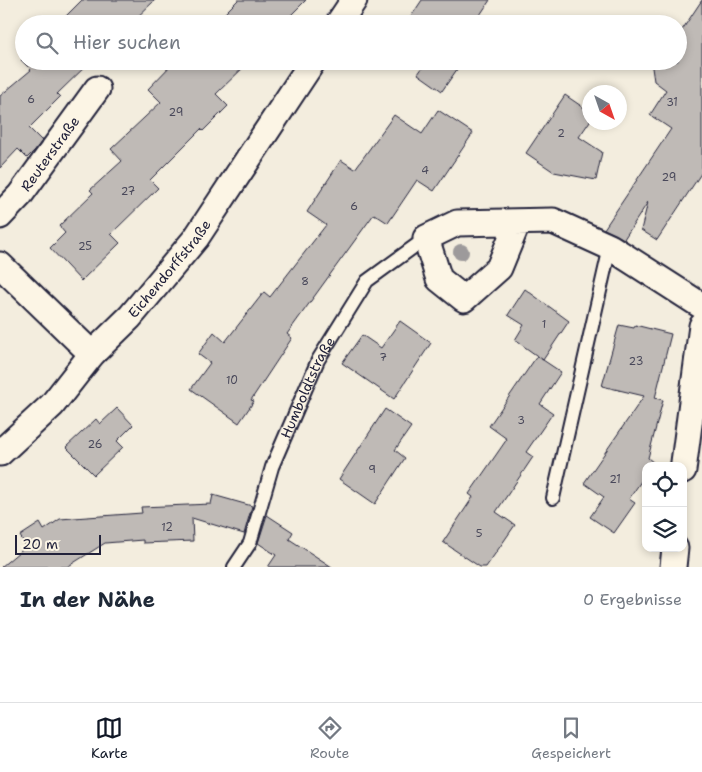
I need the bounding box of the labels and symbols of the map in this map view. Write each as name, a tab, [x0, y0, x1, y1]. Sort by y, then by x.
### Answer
north arrow	[582, 85, 627, 130]
house number: 6	[27, 92, 35, 107]
house number: 31	[666, 95, 678, 110]
house number: 29	[169, 105, 183, 120]
street label: Reuterstraße	[17, 113, 83, 195]
house number: 2	[557, 126, 565, 141]
house number: 4	[421, 163, 429, 178]
house number: 29	[662, 170, 676, 185]
house number: 27	[121, 184, 136, 199]
house number: 6	[350, 199, 358, 214]
street label: Eichendorffstraße	[124, 216, 215, 322]
house number: 25	[78, 239, 92, 254]
house number: 8	[301, 274, 309, 289]
house number: 1	[542, 317, 546, 332]
street label: Humboldtstraße	[276, 333, 339, 441]
house number: 7	[379, 350, 387, 365]
house number: 23	[629, 354, 643, 369]
house number: 10	[226, 373, 238, 388]
house number: 3	[517, 413, 525, 428]
house number: 26	[88, 437, 102, 452]
house number: 9	[368, 462, 376, 477]
house number: 21	[609, 472, 621, 487]
house number: 12	[161, 520, 173, 535]
house number: 5	[476, 526, 483, 541]
scale bar	[15, 532, 101, 555]

